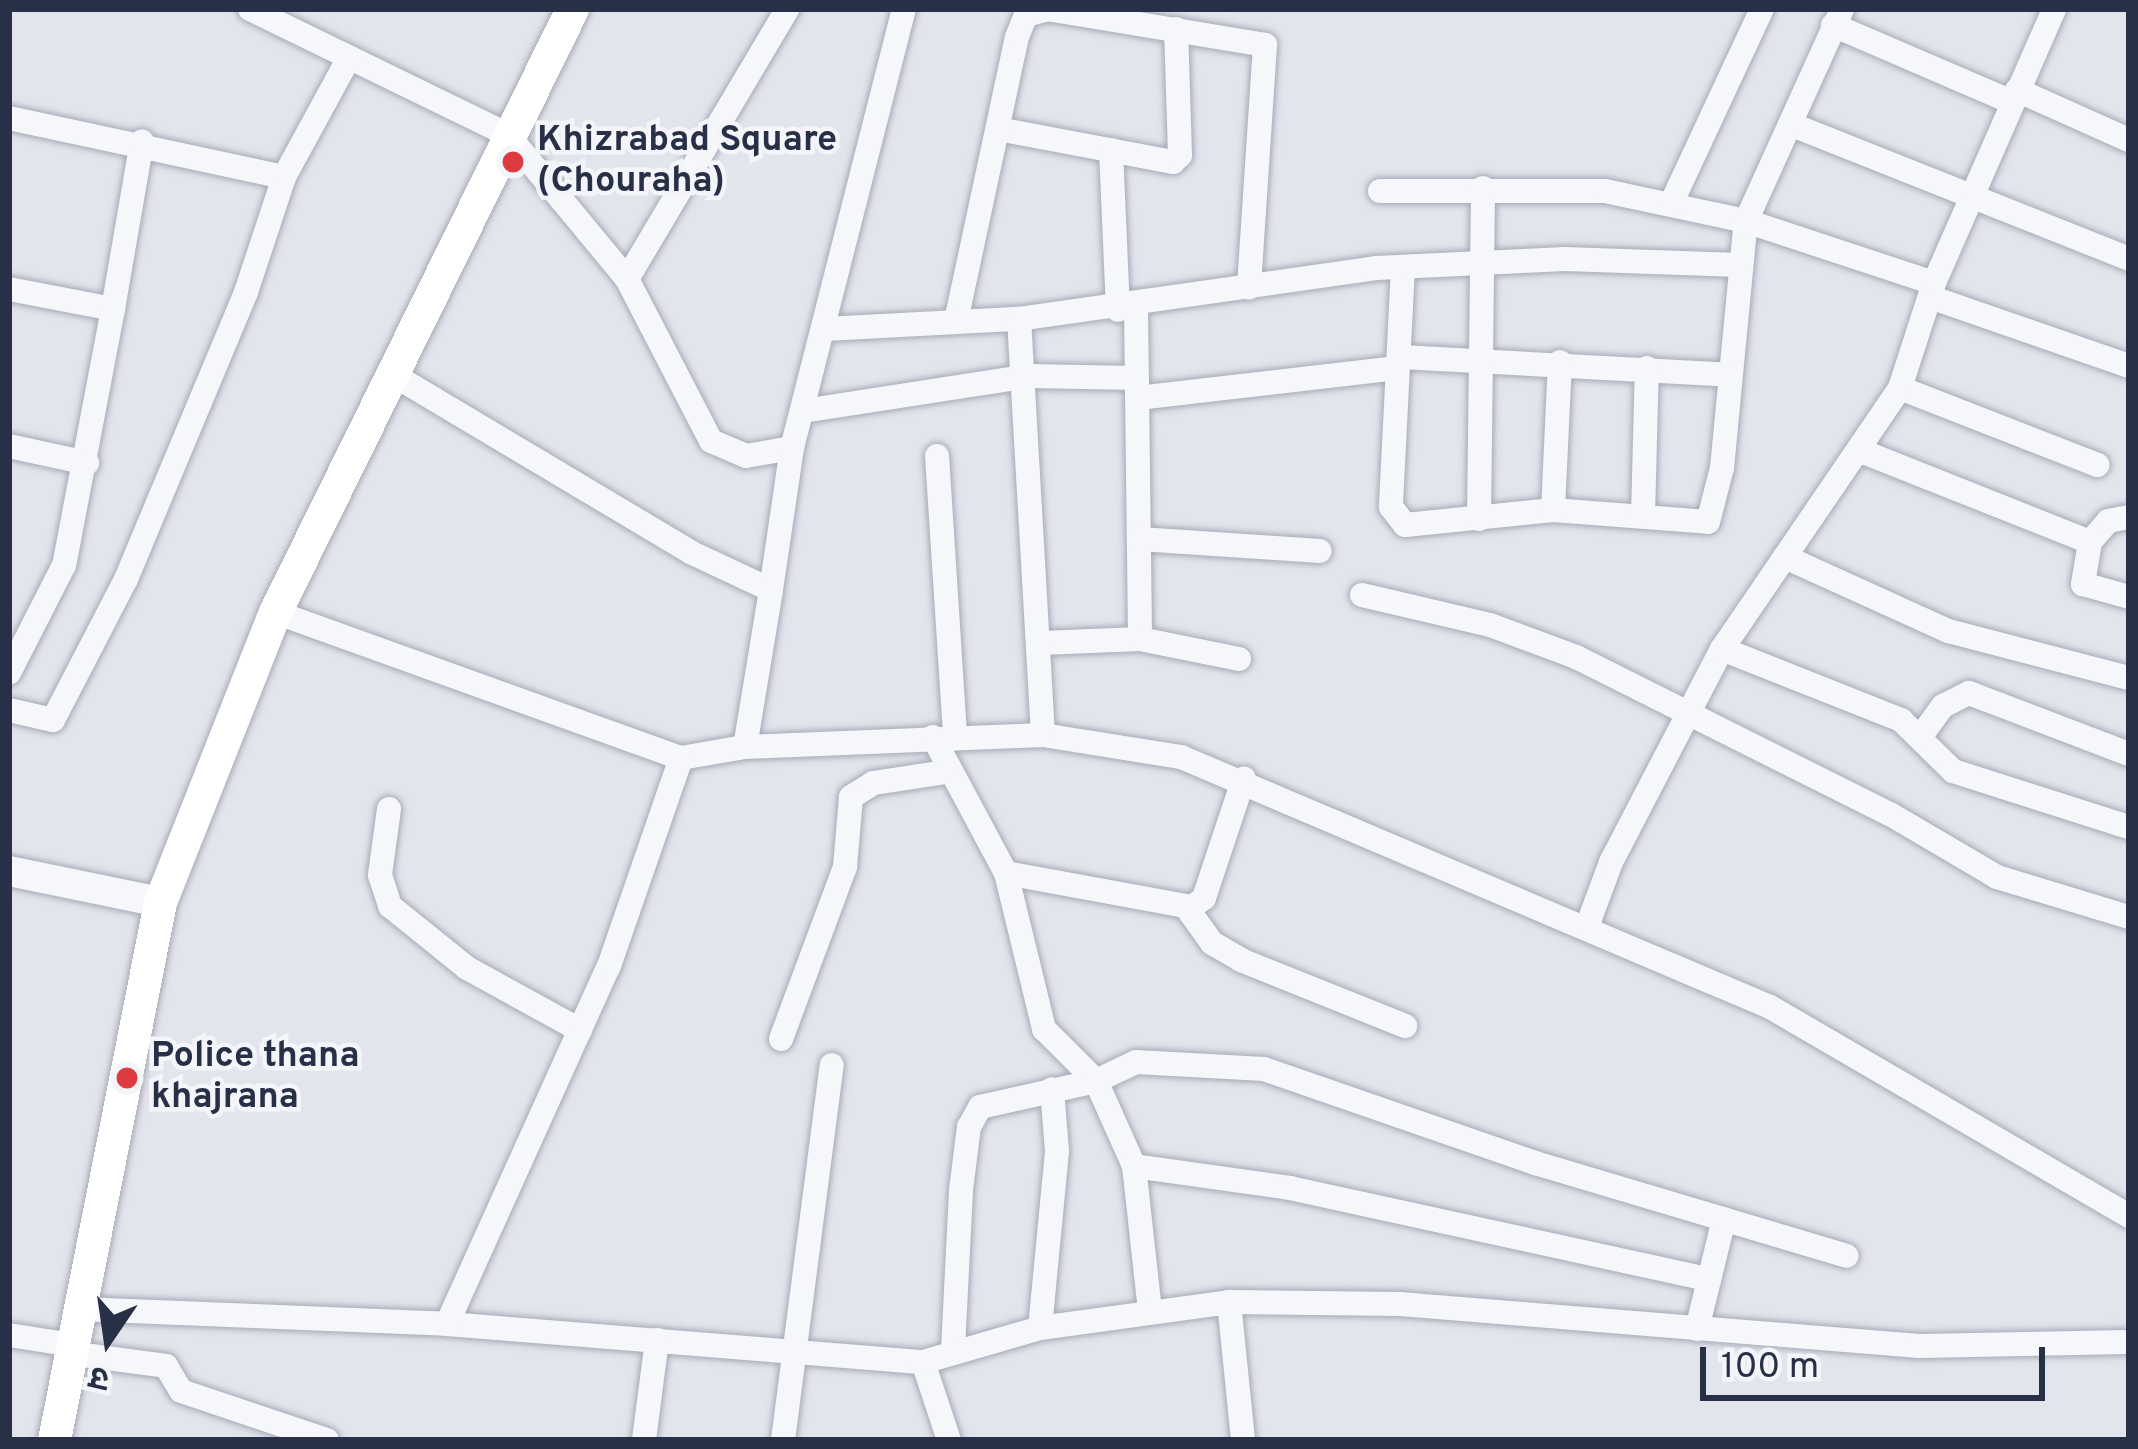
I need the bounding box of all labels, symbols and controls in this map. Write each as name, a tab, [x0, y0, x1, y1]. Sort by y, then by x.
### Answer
place label: Khizrabad Square (Chouraha)	[537, 119, 837, 204]
marker: Khizrabad Square (Chouraha)	[500, 149, 526, 175]
place label: Police thana khajrana	[151, 1035, 360, 1120]
marker: Police thana khajrana	[114, 1065, 140, 1091]
north arrow	[48, 1281, 168, 1401]
scale bar	[1706, 1323, 2051, 1397]
text: 100 m	[1721, 1345, 1819, 1391]
text: उ	[86, 1353, 114, 1399]

